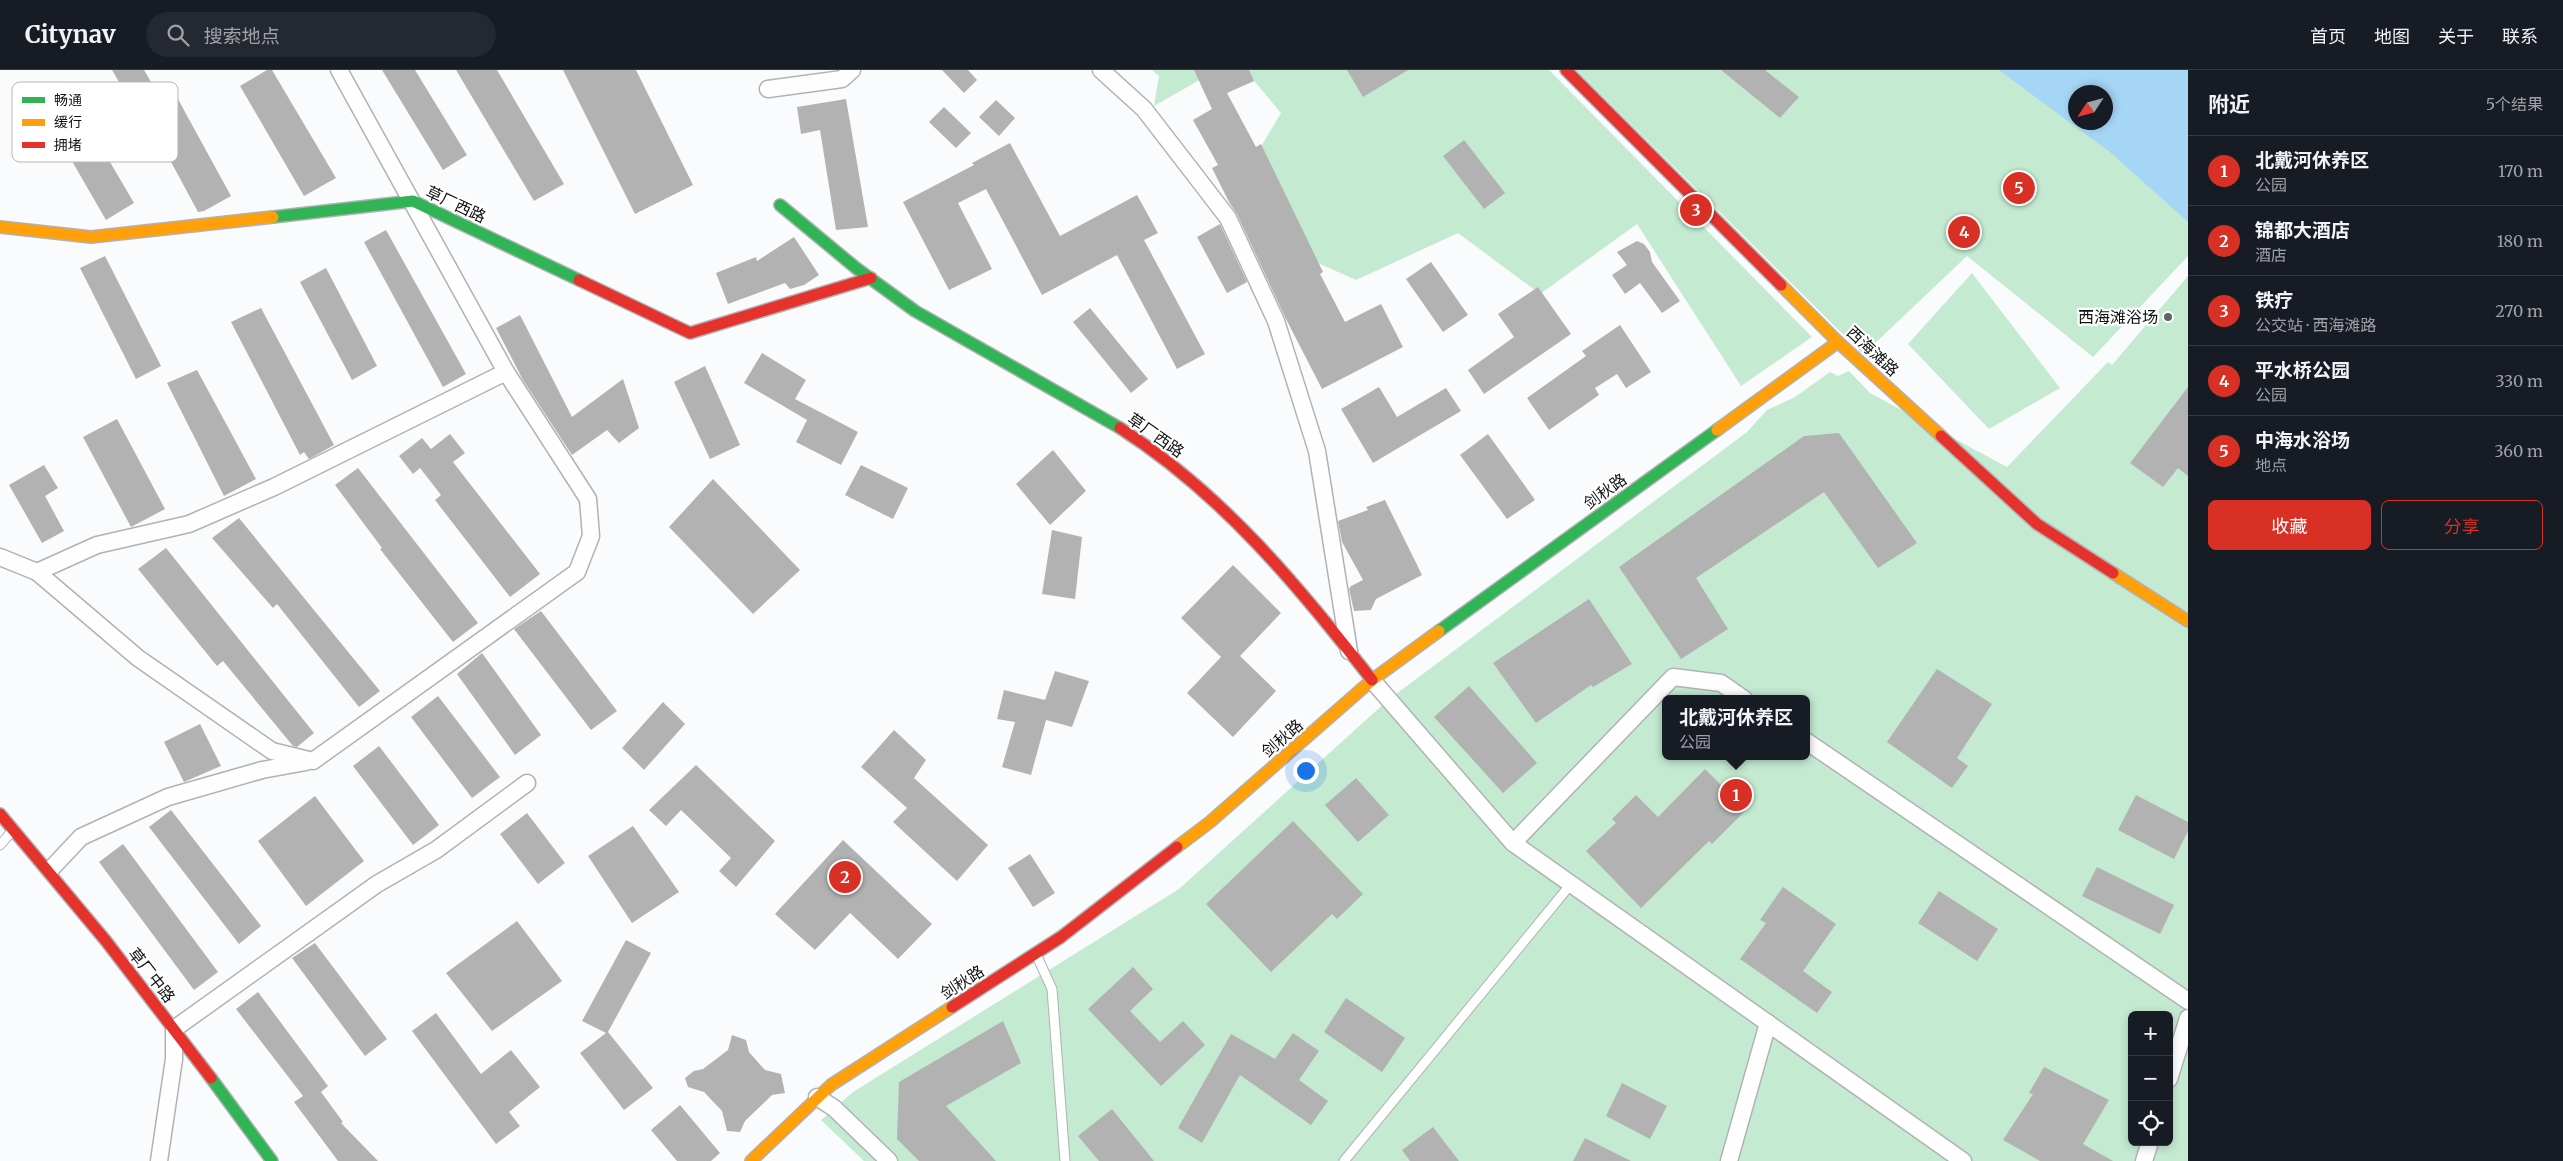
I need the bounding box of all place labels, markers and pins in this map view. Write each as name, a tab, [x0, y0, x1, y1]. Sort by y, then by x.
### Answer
pin: 5	[2003, 169, 2035, 207]
pin: 3	[1680, 191, 1712, 229]
pin: 4	[1948, 213, 1980, 251]
place label: 西海滩浴场	[2078, 307, 2158, 327]
marker: 西海滩浴场	[2162, 311, 2174, 323]
pin: 1	[1720, 776, 1752, 814]
pin: 2	[829, 858, 861, 896]

